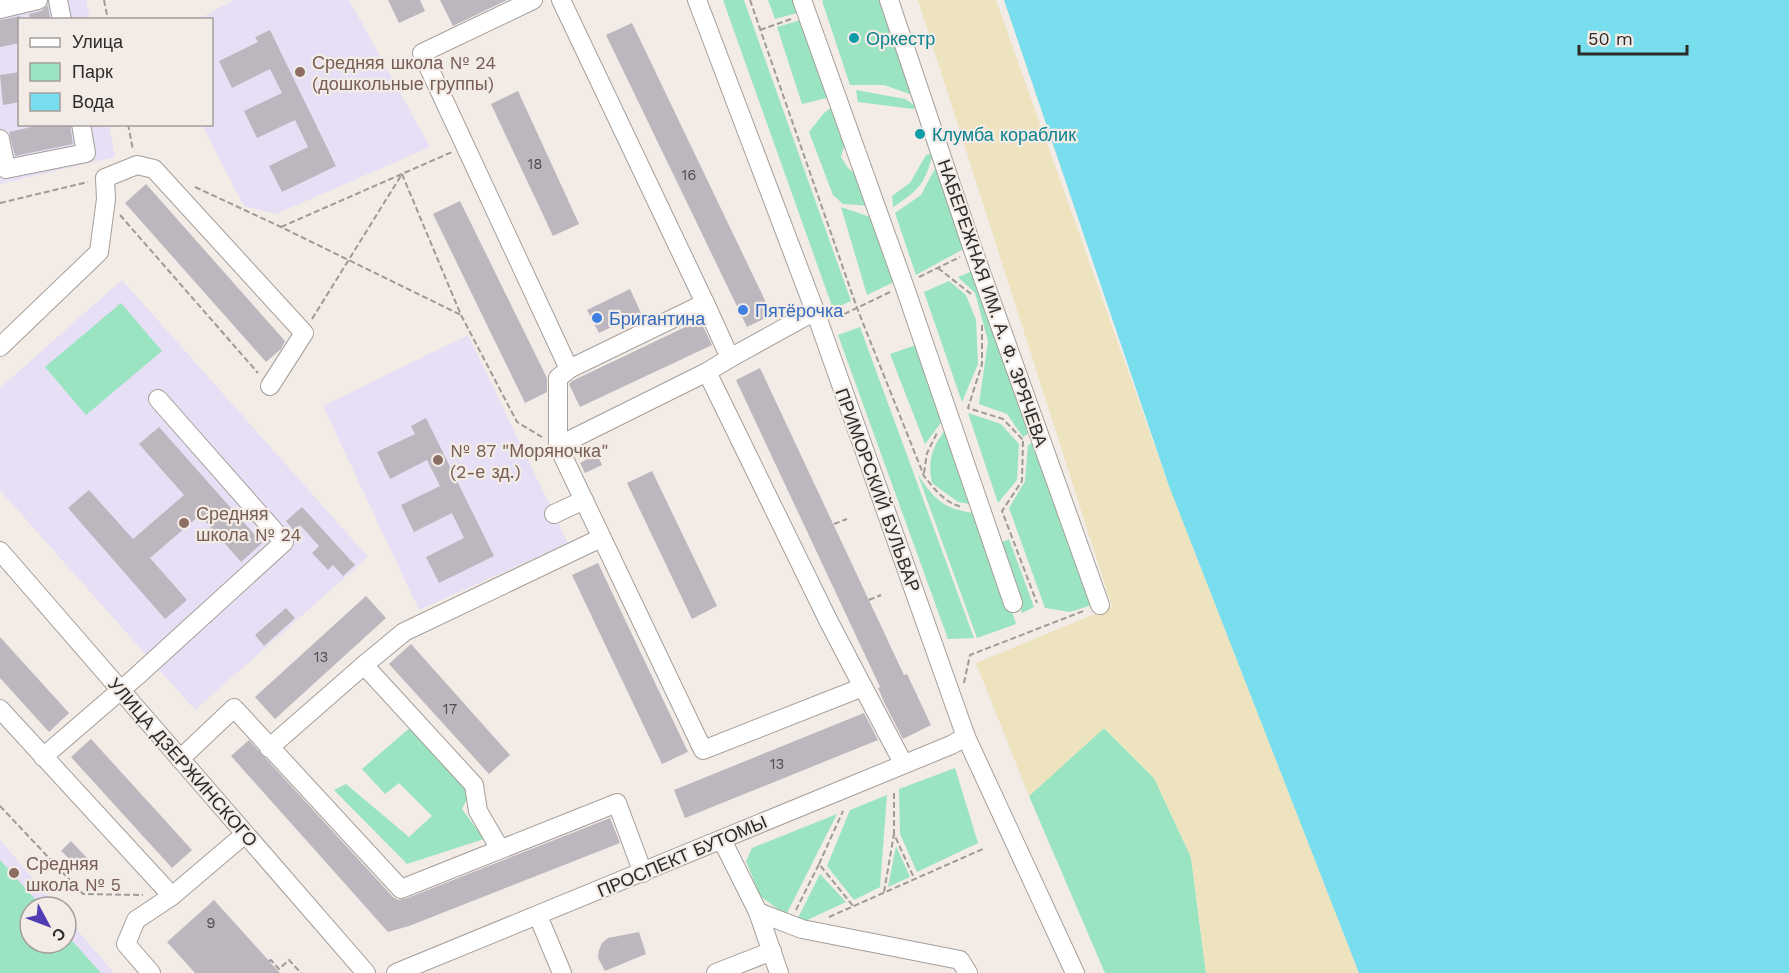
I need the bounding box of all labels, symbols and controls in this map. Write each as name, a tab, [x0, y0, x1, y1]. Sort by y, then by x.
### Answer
legend	[18, 18, 213, 126]
scale bar	[1579, 18, 1687, 56]
place label: Оркестр	[866, 28, 935, 49]
text: 50 m	[1588, 28, 1633, 49]
text: Улица	[72, 31, 124, 52]
marker: Оркестр	[847, 31, 861, 45]
place label: Средняя школа № 24 (дошкольные группы)	[312, 52, 496, 94]
text: Парк	[72, 61, 113, 82]
marker: Средняя школа № 24 (дошкольные группы)	[293, 65, 307, 79]
text: Вода	[72, 91, 115, 112]
place label: Клумба кораблик	[932, 124, 1076, 145]
marker: Клумба кораблик	[913, 127, 927, 141]
house number: 18	[527, 155, 543, 173]
street label: НАБЕРЕЖНАЯ ИМ. А. Ф. ЗРЯЧЕВА	[934, 156, 1052, 450]
house number: 16	[682, 166, 696, 184]
place label: Пятёрочка	[755, 300, 844, 321]
marker: Пятёрочка	[736, 303, 750, 317]
place label: Бригантина	[609, 308, 706, 329]
marker: Бригантина	[590, 311, 604, 325]
street label: ПРИМОРСКИЙ БУЛЬВАР	[831, 385, 925, 595]
place label: № 87 "Моряночка" (2-е зд.)	[450, 440, 608, 482]
marker: № 87 "Моряночка" (2-е зд.)	[431, 453, 445, 467]
place label: Средняя школа № 24	[196, 503, 302, 545]
marker: Средняя школа № 24	[177, 516, 191, 530]
house number: 13	[314, 648, 328, 666]
street label: УЛИЦА ДЗЕРЖИНСКОГО	[104, 673, 262, 851]
house number: 17	[443, 700, 457, 718]
house number: 13	[770, 755, 784, 773]
street label: ПРОСПЕКТ БУТОМЫ	[594, 811, 770, 901]
place label: Средняя школа № 5	[26, 853, 121, 895]
marker: Средняя школа № 5	[7, 866, 21, 880]
north arrow	[18, 895, 78, 955]
house number: 9	[206, 914, 216, 932]
text: С	[48, 924, 70, 945]

